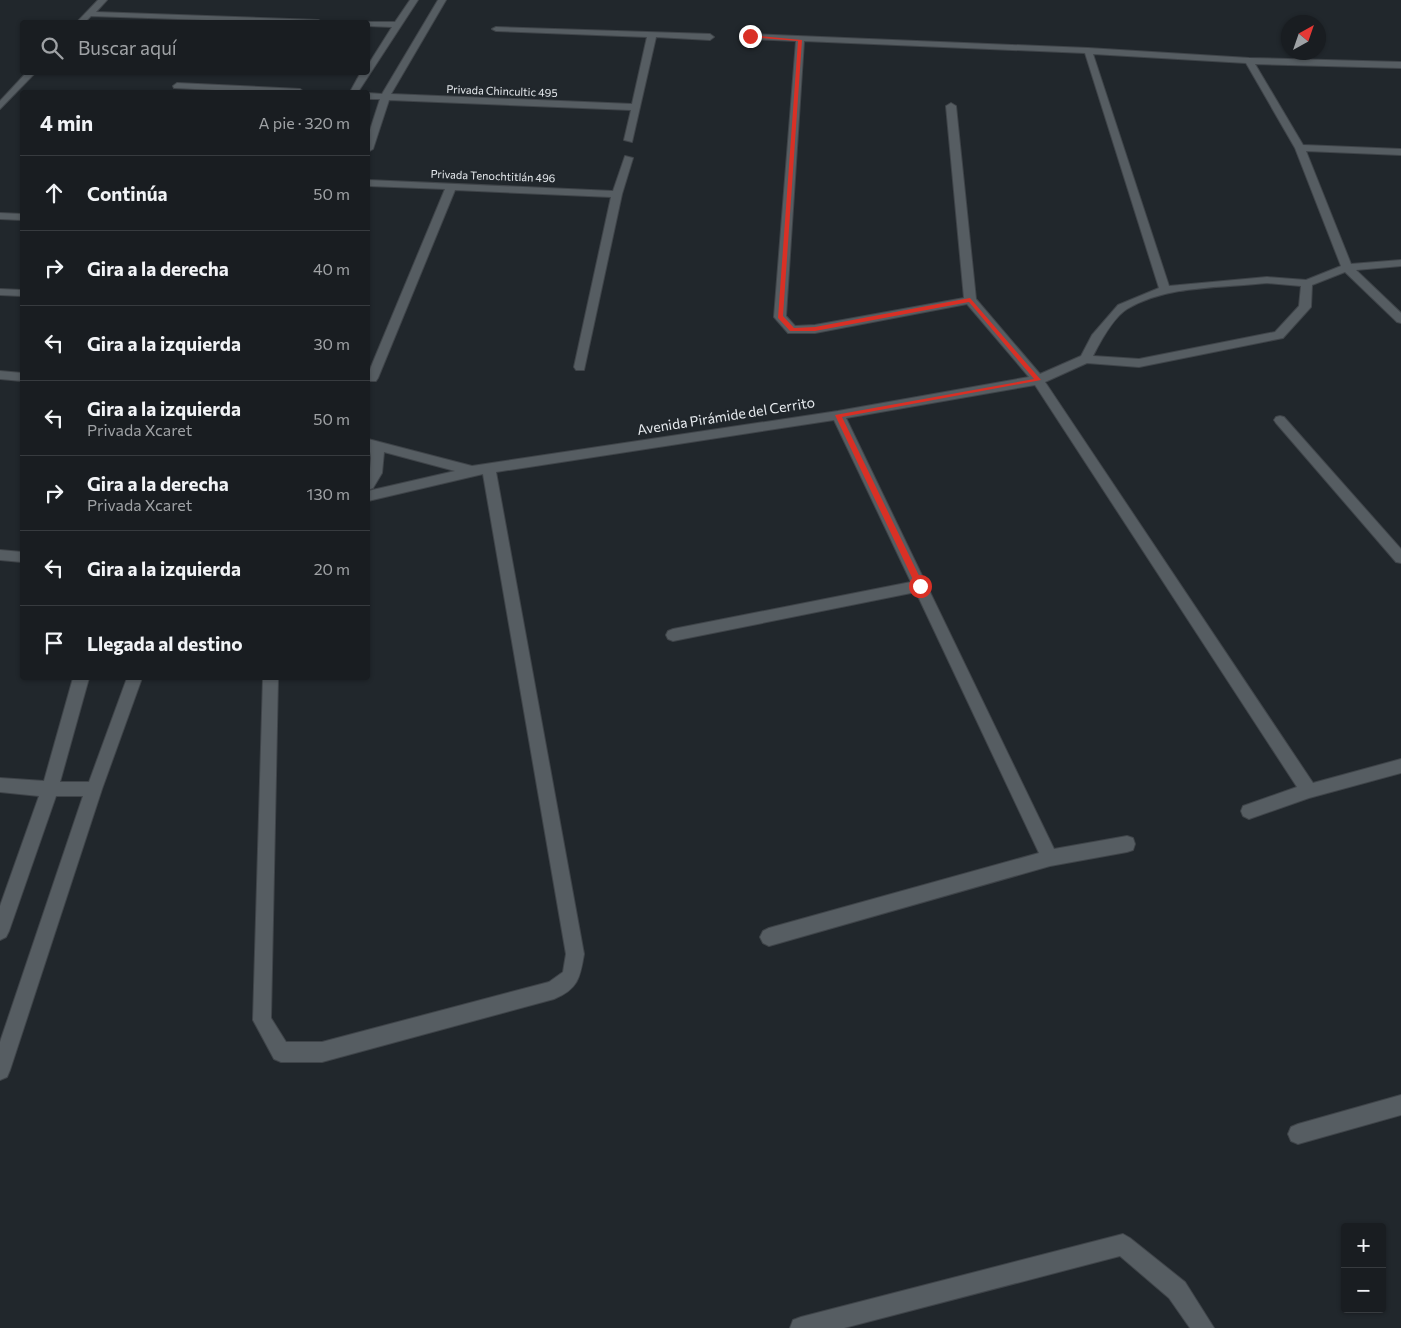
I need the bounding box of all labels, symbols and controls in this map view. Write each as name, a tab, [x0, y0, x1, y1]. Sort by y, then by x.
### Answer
north arrow	[1281, 15, 1326, 60]
search box	[20, 20, 370, 75]
route end	[739, 25, 762, 48]
icon: search	[38, 34, 66, 62]
text: Buscar aquí	[78, 36, 177, 59]
street label: Privada Chincultic 495	[446, 82, 558, 99]
text: 4 min	[40, 110, 93, 135]
text: A pie · 320 m	[259, 113, 350, 132]
street label: Privada Tenochtitlán 496	[430, 167, 556, 184]
icon: ahead	[40, 179, 68, 207]
text: Continúa	[87, 182, 168, 205]
text: 50 m	[313, 184, 350, 203]
icon: right	[40, 254, 68, 282]
text: Gira a la derecha	[87, 257, 229, 280]
text: 40 m	[313, 259, 350, 278]
icon: left	[40, 329, 68, 357]
text: Gira a la izquierda	[87, 332, 241, 355]
text: 30 m	[313, 334, 350, 353]
street label: Avenida Pirámide del Cerrito	[636, 393, 816, 438]
text: Gira a la izquierda	[87, 397, 241, 420]
icon: left	[40, 404, 68, 432]
text: 50 m	[313, 409, 350, 428]
text: Privada Xcaret	[87, 420, 192, 439]
text: Gira a la derecha	[87, 472, 229, 495]
icon: right	[40, 479, 68, 507]
text: 130 m	[307, 484, 350, 503]
text: Privada Xcaret	[87, 495, 192, 514]
icon: left	[40, 554, 68, 582]
text: Gira a la izquierda	[87, 557, 241, 580]
text: 20 m	[314, 559, 350, 578]
route start	[909, 575, 932, 598]
icon: arrive	[40, 629, 68, 657]
text: Llegada al destino	[87, 632, 243, 655]
map controls	[1341, 1223, 1386, 1313]
button: +	[1341, 1223, 1386, 1268]
button: −	[1341, 1268, 1386, 1313]

